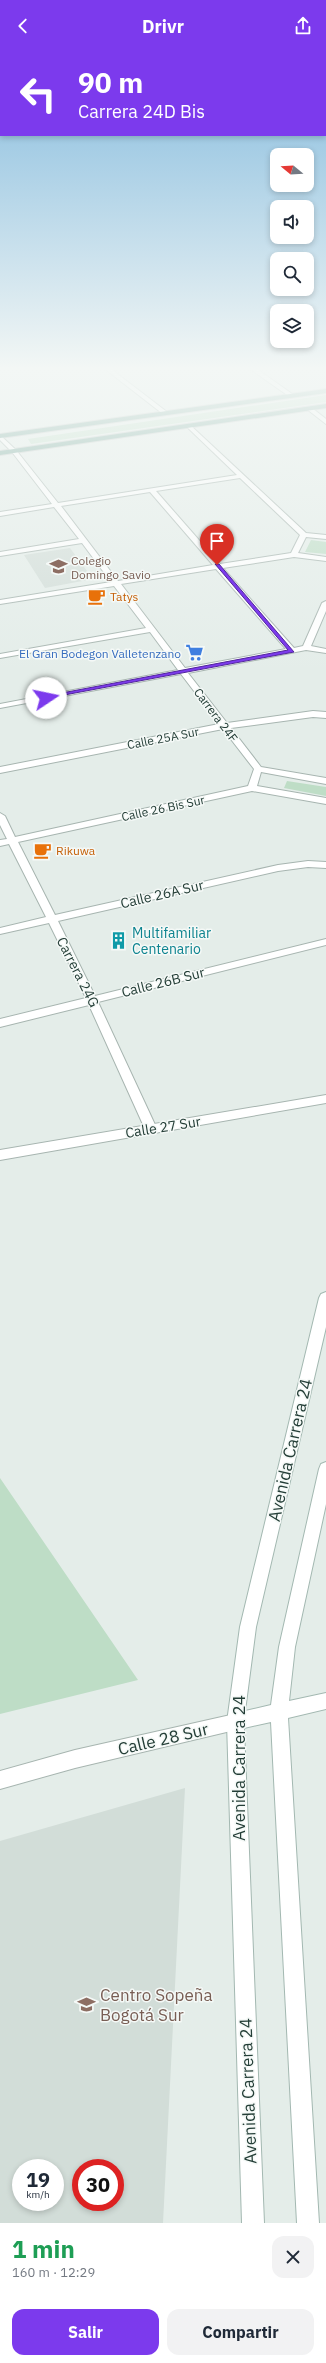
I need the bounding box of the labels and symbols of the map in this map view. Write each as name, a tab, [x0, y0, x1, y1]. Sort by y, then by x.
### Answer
north arrow	[270, 148, 314, 192]
pin	[200, 524, 234, 565]
place label: Colegio Domingo Savio	[71, 553, 151, 582]
school or university icon: Colegio Domingo Savio	[48, 557, 68, 577]
cafe icon: Tatys	[87, 586, 107, 606]
place label: Tatys	[110, 589, 139, 604]
supermarket icon: El Gran Bodegon Valletenzano	[184, 643, 204, 663]
place label: El Gran Bodegon Valletenzano	[19, 646, 181, 661]
position arrow	[25, 677, 67, 719]
street label: Carrera 24F	[191, 685, 241, 745]
street label: Calle 25A Sur	[126, 724, 201, 752]
street label: Calle 26 Bis Sur	[120, 792, 207, 824]
cafe icon: Rikuwa	[33, 840, 53, 860]
place label: Rikuwa	[56, 843, 96, 858]
street label: Calle 26A Sur	[119, 876, 205, 912]
place label: Multifamiliar Centenario	[132, 924, 211, 958]
building icon: Multifamiliar Centenario	[109, 931, 129, 951]
street label: Carrera 24G	[53, 934, 103, 1010]
street label: Calle 26B Sur	[119, 963, 207, 1001]
street label: Calle 27 Sur	[124, 1112, 202, 1142]
street label: Avenida Carrera 24	[263, 1376, 317, 1524]
street label: Avenida Carrera 24	[228, 1695, 250, 1841]
street label: Calle 28 Sur	[116, 1718, 210, 1760]
place label: Centro Sopeña Bogotá Sur	[100, 1984, 213, 2026]
school or university icon: Centro Sopeña Bogotá Sur	[77, 1995, 97, 2015]
street label: Avenida Carrera 24	[234, 2018, 262, 2164]
speed limit sign: 30	[72, 2159, 124, 2211]

